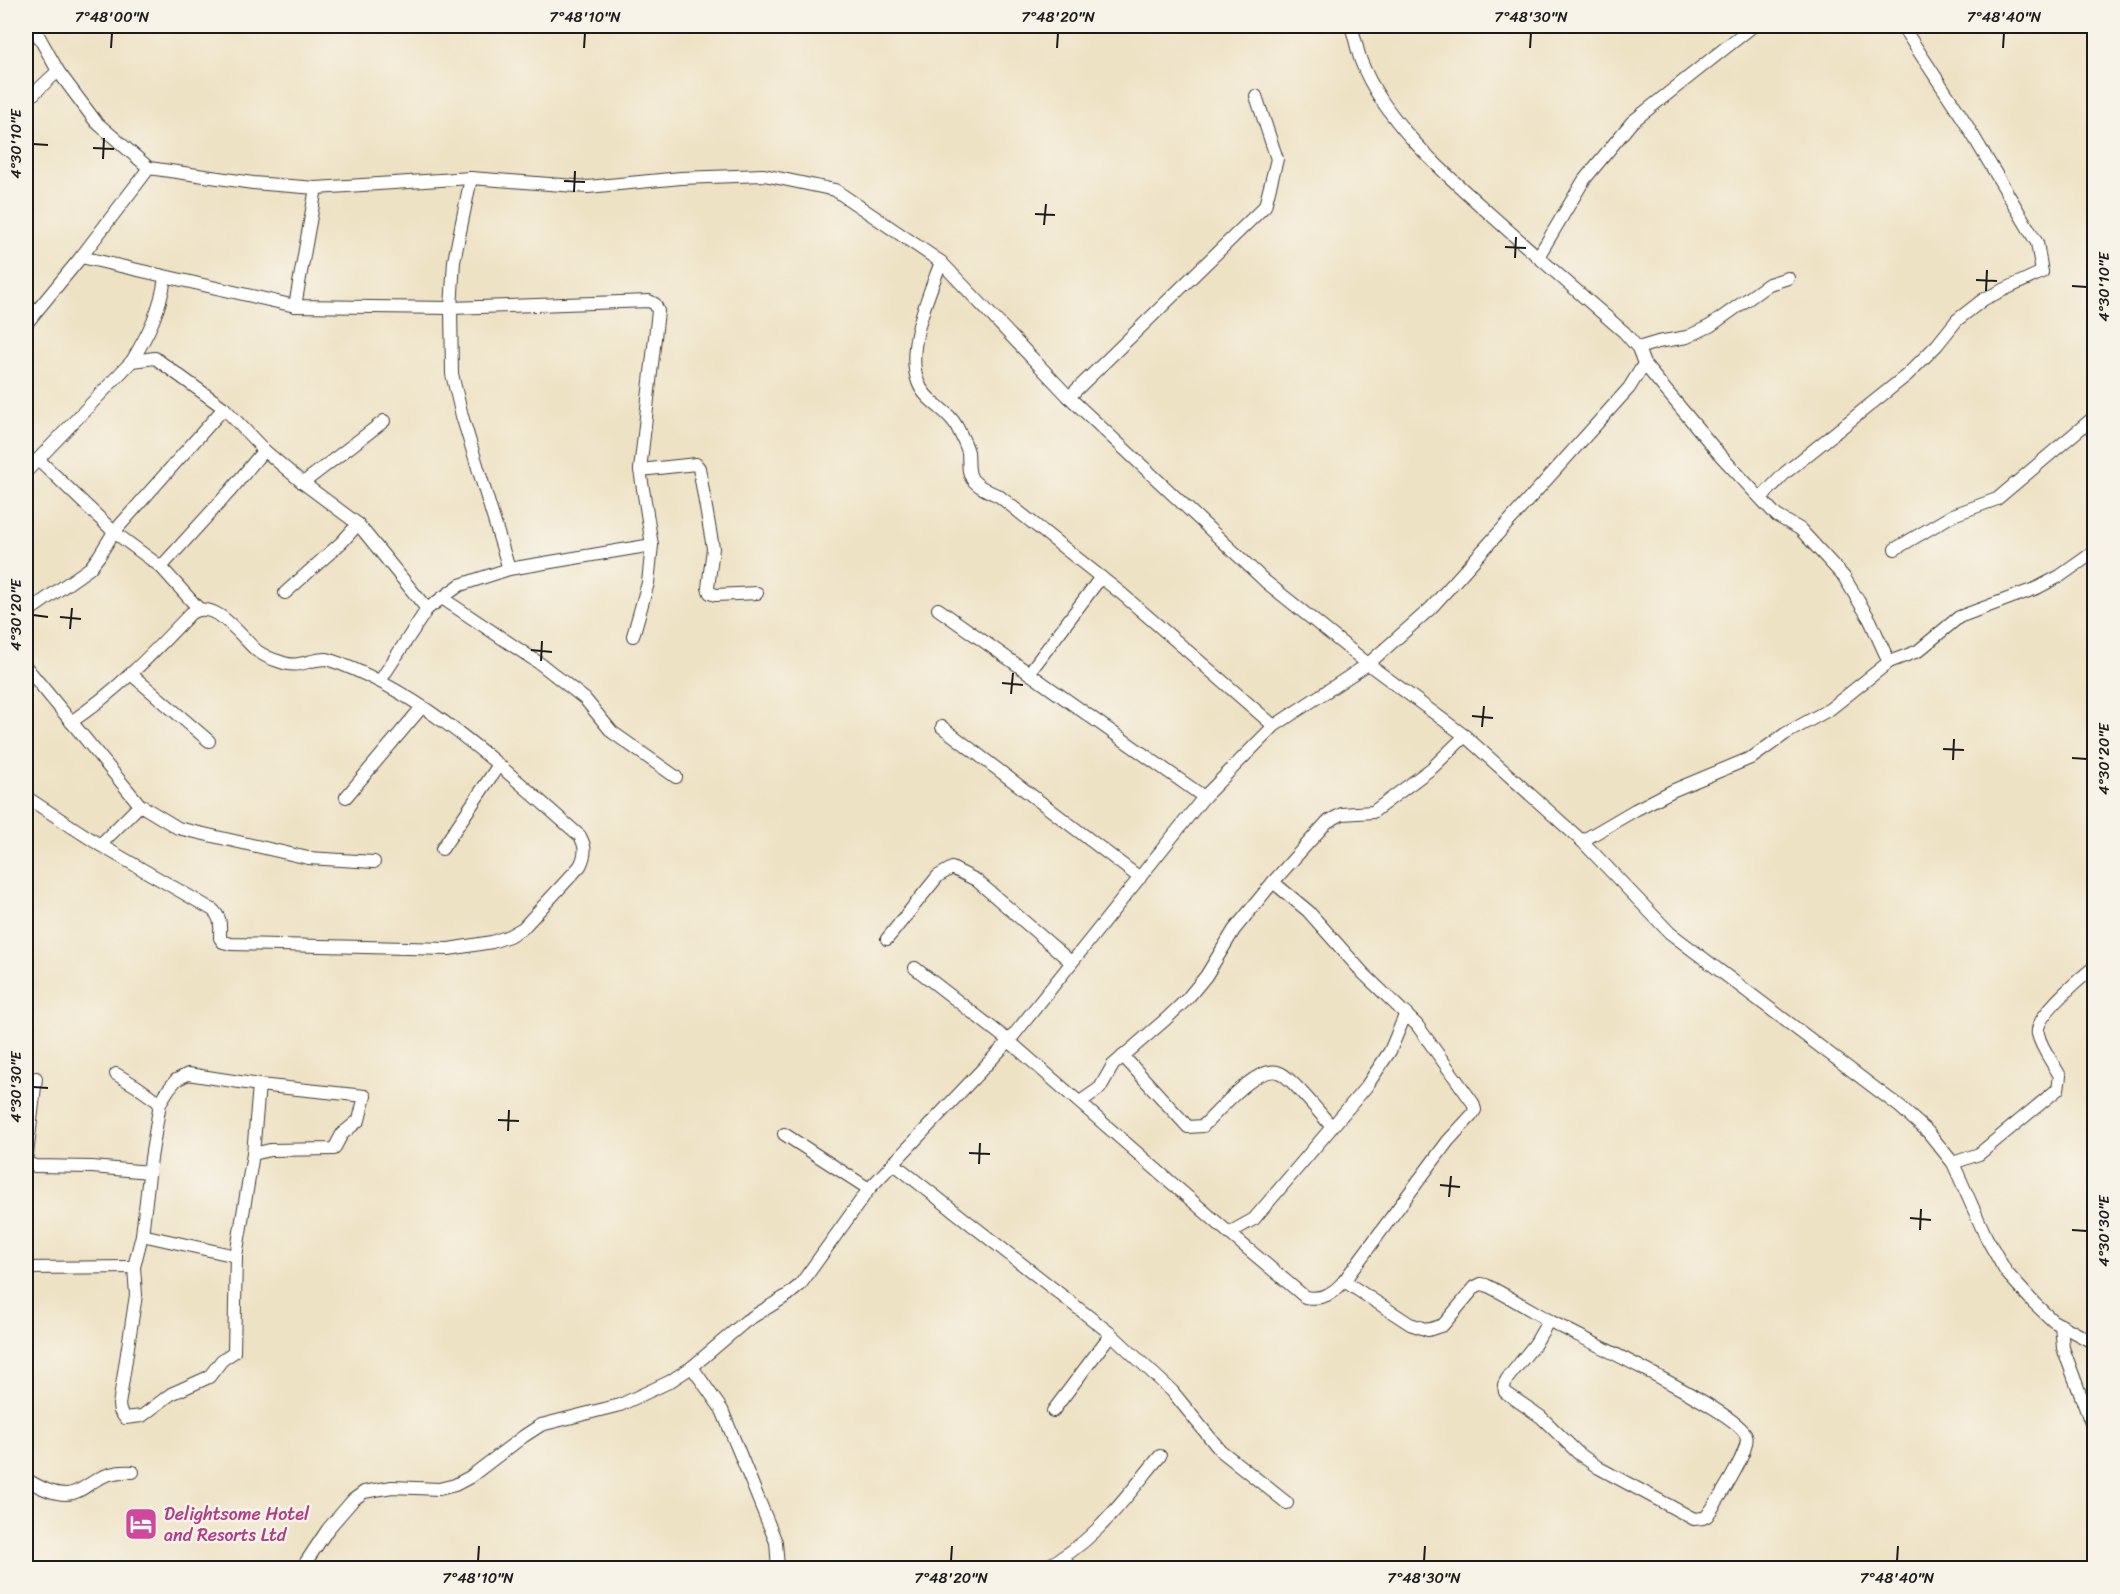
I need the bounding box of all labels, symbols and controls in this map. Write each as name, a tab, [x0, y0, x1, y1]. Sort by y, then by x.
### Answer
text: 7°48'00"N	[75, 4, 150, 30]
text: 7°48'10"N	[549, 4, 621, 30]
text: 7°48'20"N	[1021, 4, 1095, 30]
text: 7°48'30"N	[1494, 4, 1568, 30]
text: 7°48'40"N	[1967, 4, 2042, 30]
text: 4°30'10"E	[3, 108, 29, 179]
text: 4°30'10"E	[2091, 251, 2117, 322]
text: 4°30'20"E	[3, 577, 29, 651]
text: 4°30'20"E	[2091, 721, 2117, 795]
text: 4°30'30"E	[3, 1050, 29, 1123]
text: 4°30'30"E	[2091, 1194, 2117, 1267]
place label: Delightsome Hotel and Resorts Ltd	[164, 1498, 310, 1551]
hotel icon: Delightsome Hotel and Resorts Ltd	[123, 1506, 159, 1542]
text: 7°48'10"N	[442, 1565, 514, 1591]
text: 7°48'20"N	[914, 1565, 988, 1591]
text: 7°48'30"N	[1387, 1565, 1461, 1591]
text: 7°48'40"N	[1860, 1565, 1935, 1591]

